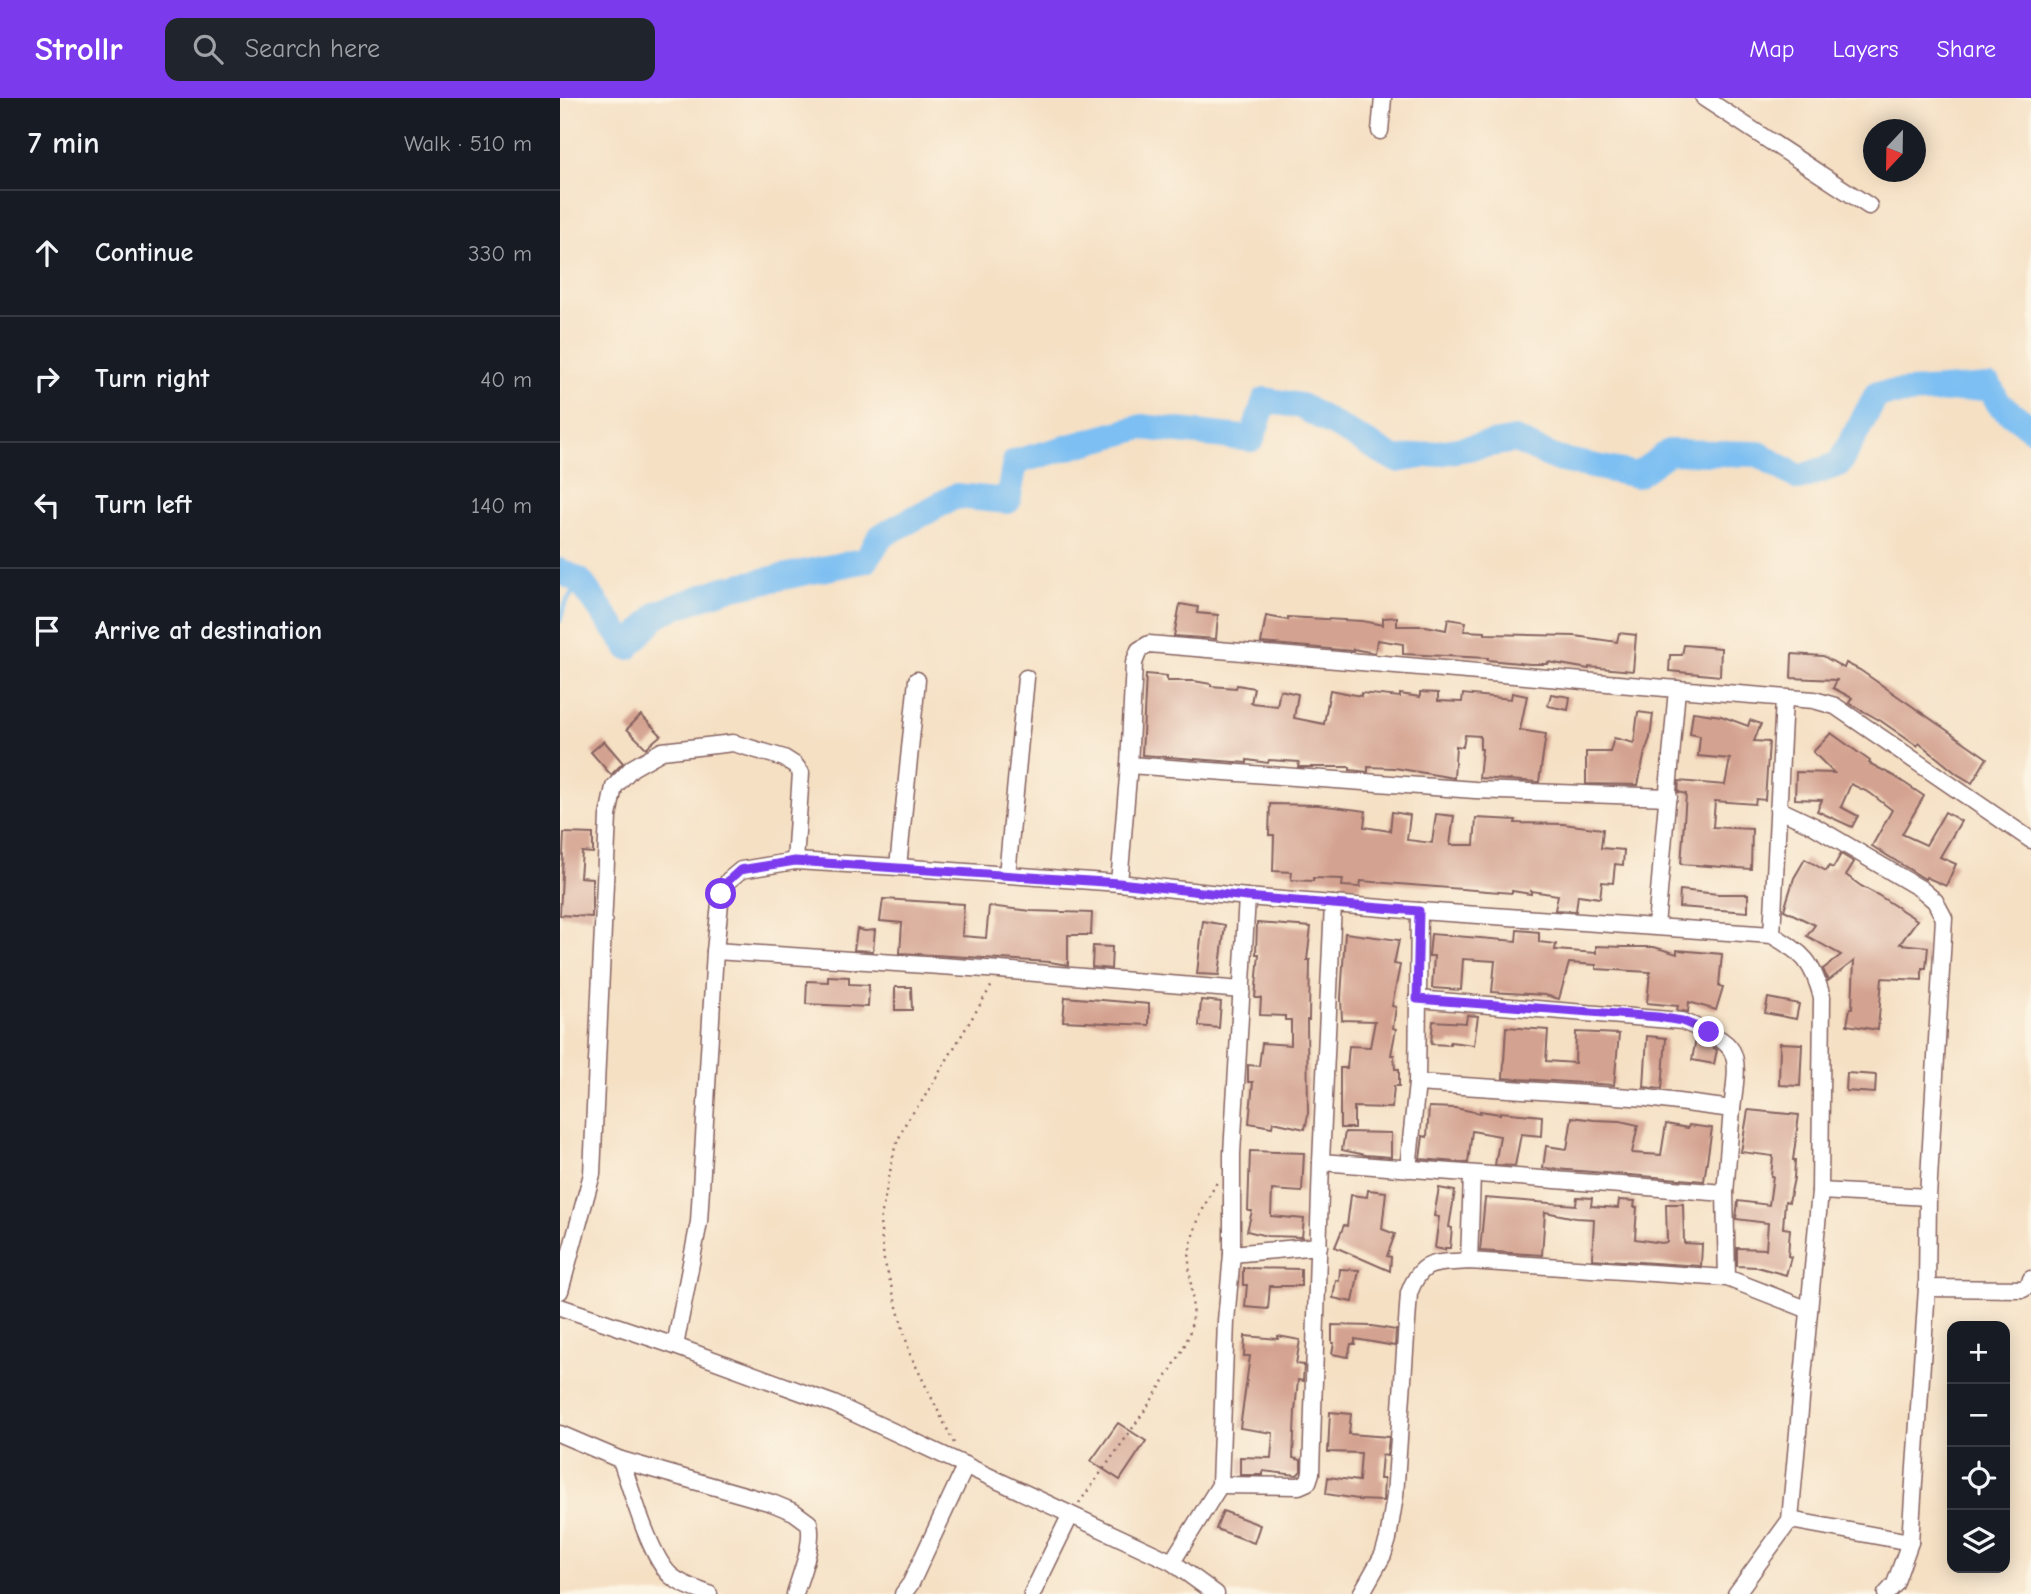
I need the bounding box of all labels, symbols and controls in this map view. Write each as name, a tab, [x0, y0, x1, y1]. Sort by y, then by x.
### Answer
search box	[165, 18, 655, 81]
text: Strollr	[35, 30, 123, 68]
icon: search	[189, 30, 227, 68]
text: Search here	[245, 34, 380, 64]
text: Map	[1749, 35, 1795, 63]
text: Layers	[1833, 35, 1898, 63]
text: Share	[1936, 35, 1996, 63]
north arrow	[1863, 119, 1926, 182]
text: 7 min	[28, 126, 100, 161]
text: Walk · 510 m	[404, 130, 532, 157]
icon: ahead	[28, 234, 66, 272]
text: Continue	[95, 238, 193, 268]
text: 330 m	[468, 240, 532, 267]
icon: right	[28, 360, 66, 398]
text: Turn right	[95, 364, 209, 394]
text: 40 m	[480, 366, 532, 393]
icon: left	[28, 486, 66, 524]
text: Turn left	[95, 490, 192, 520]
text: 140 m	[471, 492, 532, 519]
icon: arrive	[28, 612, 66, 650]
text: Arrive at destination	[95, 616, 322, 646]
route start	[705, 878, 736, 909]
route end	[1693, 1016, 1724, 1047]
map controls	[1947, 1321, 2010, 1573]
button: +	[1947, 1321, 2010, 1384]
button: −	[1947, 1384, 2010, 1447]
button: locate	[1947, 1447, 2010, 1510]
button: layers	[1947, 1510, 2010, 1573]

